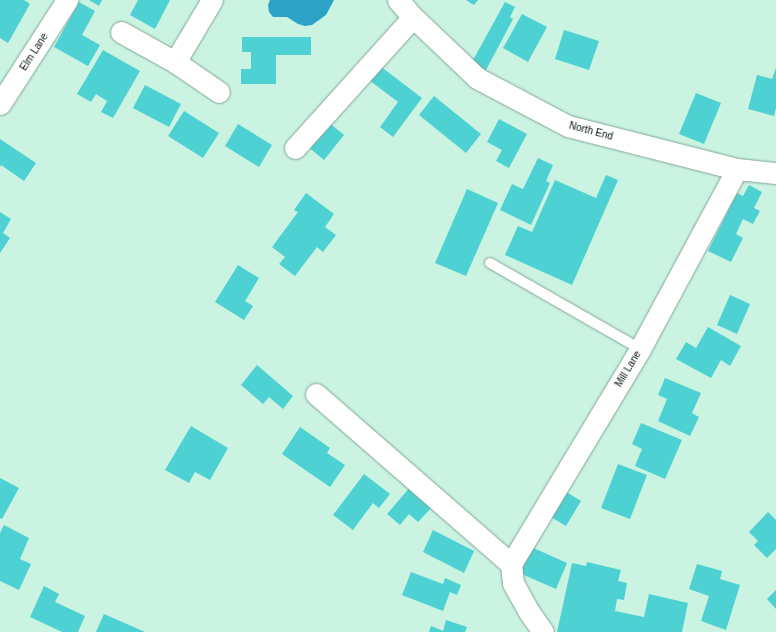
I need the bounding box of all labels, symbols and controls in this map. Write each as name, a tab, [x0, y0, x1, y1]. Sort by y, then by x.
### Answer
street label: Elm Lane	[17, 31, 51, 73]
street label: North End	[568, 119, 614, 143]
street label: Mill Lane	[613, 349, 643, 389]

